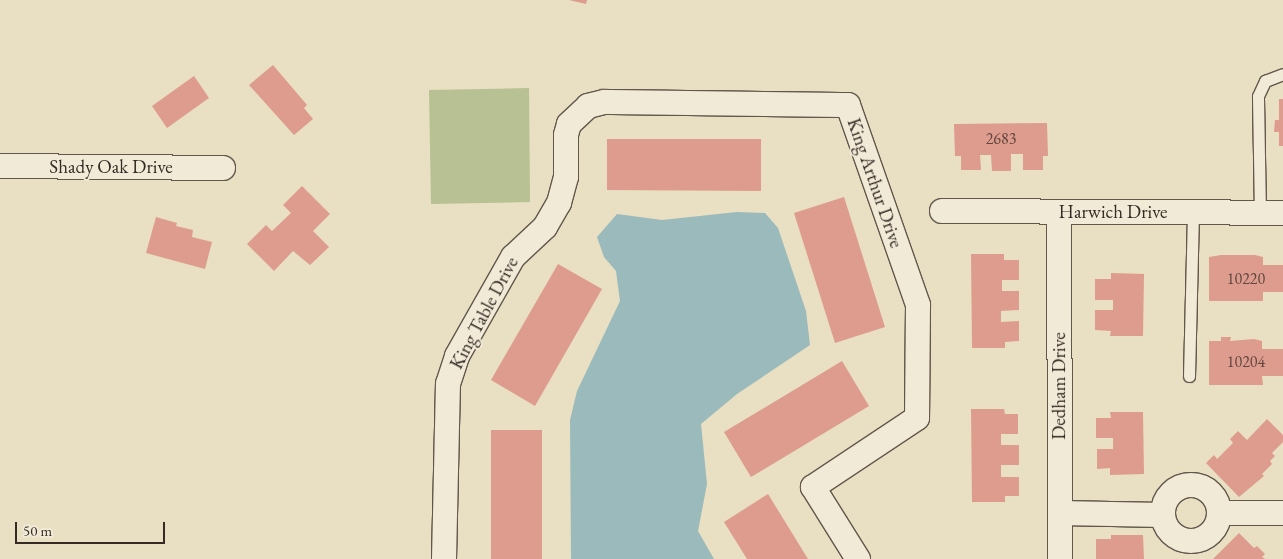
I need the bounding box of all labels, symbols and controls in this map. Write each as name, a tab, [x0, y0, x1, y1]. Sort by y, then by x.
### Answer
street label: King Arthur Drive	[842, 115, 908, 251]
house number: 2683	[986, 129, 1016, 149]
street label: Shady Oak Drive	[49, 156, 173, 178]
street label: Harwich Drive	[1059, 201, 1167, 223]
street label: King Table Drive	[445, 253, 523, 373]
house number: 10220	[1227, 269, 1265, 289]
street label: Dedham Drive	[1048, 332, 1070, 440]
house number: 10204	[1227, 352, 1265, 372]
scale bar	[18, 512, 168, 544]
text: 50 m	[23, 521, 52, 540]

